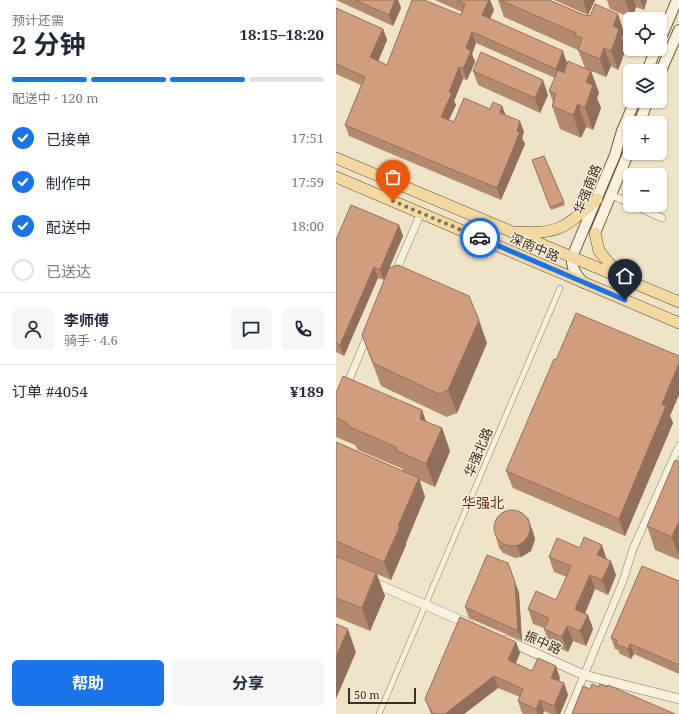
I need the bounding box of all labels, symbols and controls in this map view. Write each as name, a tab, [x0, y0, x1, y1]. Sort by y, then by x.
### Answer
text: 预计还需	[12, 11, 64, 29]
map controls	[623, 12, 667, 212]
button: locate	[623, 12, 667, 56]
text: 18:15–18:20	[240, 24, 324, 44]
text: 2 分钟	[12, 26, 85, 62]
button: layers	[623, 64, 667, 108]
text: 配送中 · 120 m	[12, 89, 98, 107]
button: +	[623, 116, 667, 160]
icon: check	[12, 127, 34, 149]
text: 已接单	[46, 129, 91, 149]
text: 17:51	[291, 129, 324, 147]
pin	[376, 160, 410, 201]
street label: 华强南路	[569, 162, 605, 216]
icon: bag	[382, 166, 404, 188]
button: −	[623, 168, 667, 212]
icon: check	[12, 171, 34, 193]
text: 制作中	[46, 173, 91, 193]
text: 17:59	[291, 173, 324, 191]
icon: check	[12, 215, 34, 237]
text: 配送中	[46, 217, 91, 237]
text: 18:00	[291, 217, 324, 235]
courier	[460, 218, 500, 258]
icon: car	[469, 227, 491, 249]
street label: 深南中路	[508, 229, 562, 265]
pin	[608, 259, 642, 300]
text: 已送达	[46, 261, 91, 281]
icon: home	[614, 265, 636, 287]
button: person	[12, 308, 54, 350]
button: chat	[230, 308, 272, 350]
button: phone	[282, 308, 324, 350]
text: 李师傅	[64, 310, 109, 330]
text: 骑手 · 4.6	[64, 331, 118, 349]
text: 订单 #4054	[12, 381, 88, 401]
text: ¥189	[290, 381, 324, 401]
street label: 华强北路	[460, 425, 496, 479]
district label: 华强北	[462, 493, 504, 512]
street label: 振中路	[522, 626, 564, 658]
button: 帮助	[12, 660, 164, 706]
button: 分享	[172, 660, 324, 706]
scale bar	[348, 686, 416, 705]
text: 50 m	[354, 687, 380, 702]

